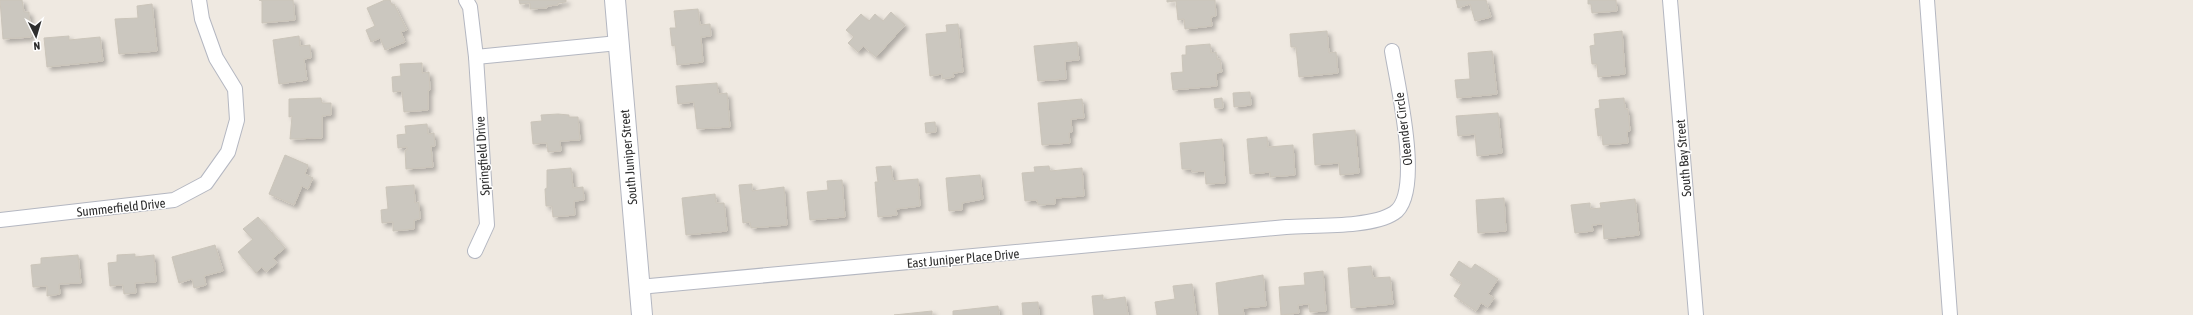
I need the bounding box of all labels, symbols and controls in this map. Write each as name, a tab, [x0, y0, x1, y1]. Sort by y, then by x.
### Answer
north arrow	[16, 16, 56, 56]
text: N	[33, 40, 41, 52]
street label: Oleander Circle	[1392, 91, 1415, 166]
street label: South Juniper Street	[617, 108, 640, 205]
street label: Springfield Drive	[472, 116, 493, 196]
street label: South Bay Street	[1673, 118, 1694, 197]
street label: Summerfield Drive	[76, 195, 166, 220]
street label: East Juniper Place Drive	[906, 246, 1020, 271]

